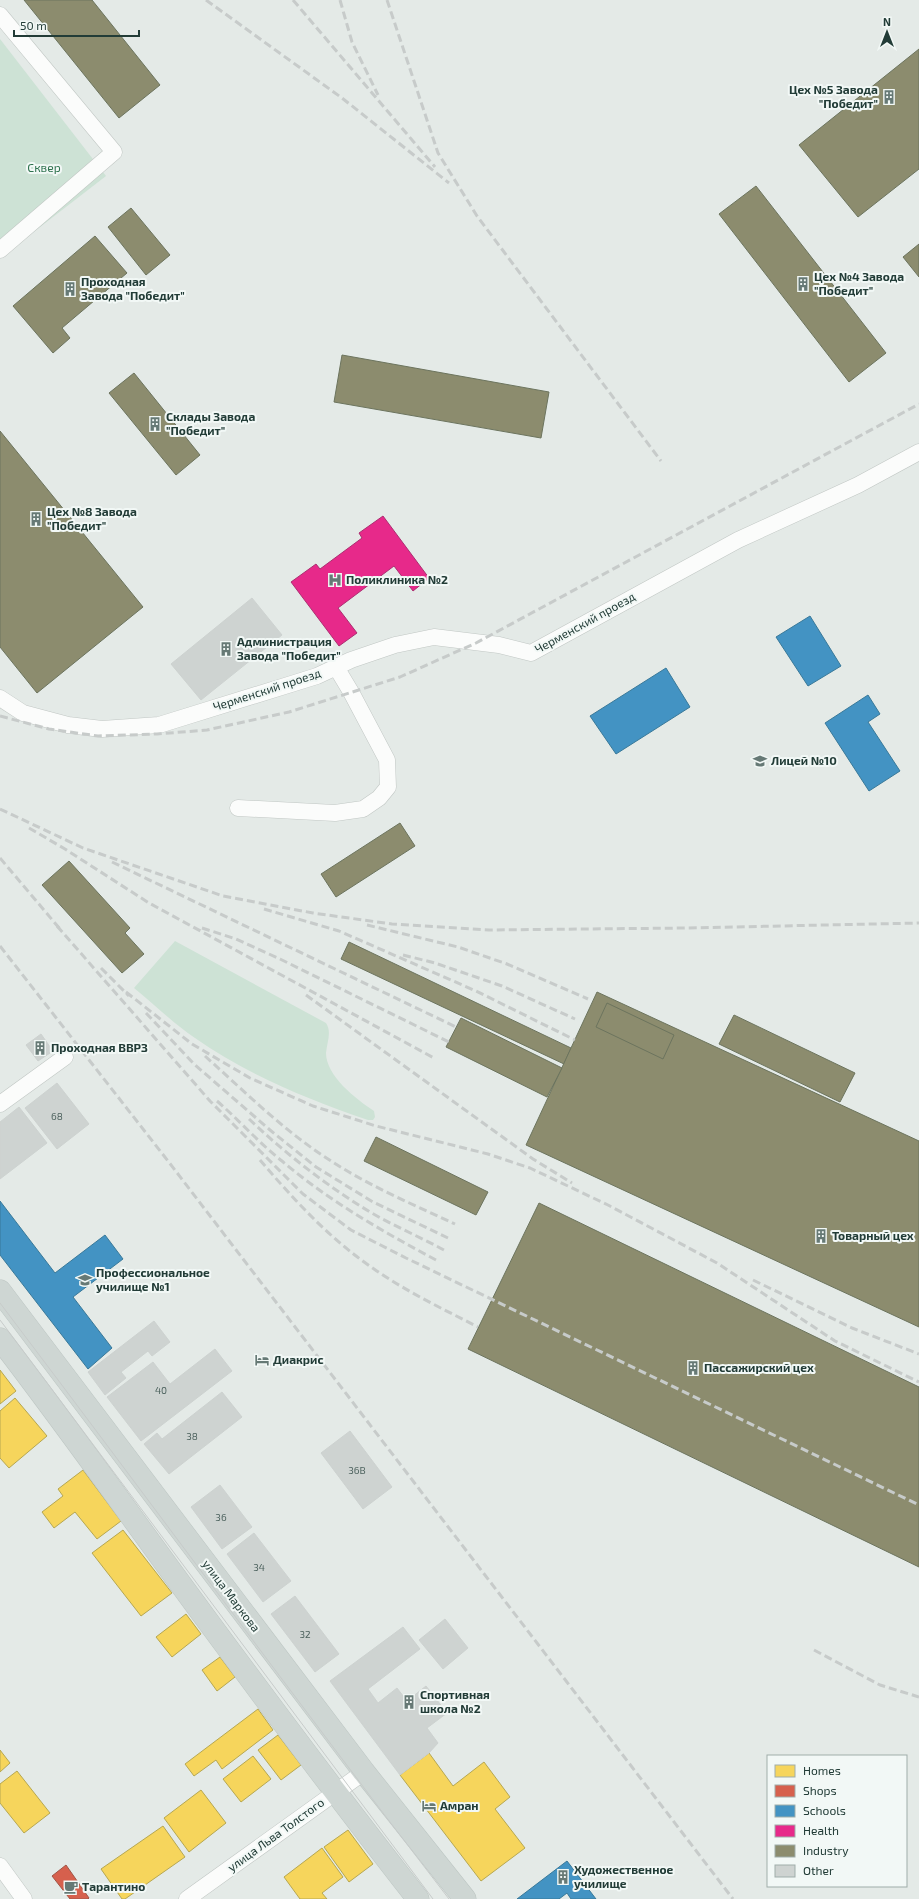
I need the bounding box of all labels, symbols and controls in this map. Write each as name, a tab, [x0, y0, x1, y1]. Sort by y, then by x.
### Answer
scale bar	[14, 12, 139, 38]
north arrow	[867, 12, 907, 52]
text: N	[883, 15, 891, 28]
text: 50 m	[20, 18, 47, 32]
place label: Цех №5 Завода "Победит"	[789, 82, 878, 110]
building icon: Цех №5 Завода "Победит"	[881, 89, 897, 105]
park label: Сквер	[27, 160, 61, 174]
place label: Цех №4 Завода "Победит"	[814, 269, 904, 297]
place label: Проходная Завода "Победит"	[81, 274, 185, 302]
building icon: Цех №4 Завода "Победит"	[795, 276, 811, 292]
building icon: Проходная Завода "Победит"	[62, 281, 78, 297]
place label: Склады Завода "Победит"	[166, 409, 255, 437]
building icon: Склады Завода "Победит"	[147, 416, 163, 432]
place label: Цех №8 Завода "Победит"	[47, 504, 137, 532]
building icon: Цех №8 Завода "Победит"	[28, 511, 44, 527]
hospital icon: Поликлиника №2	[327, 572, 343, 588]
place label: Поликлиника №2	[346, 572, 448, 586]
street label: Черменский проезд	[532, 589, 637, 656]
place label: Администрация Завода "Победит"	[237, 634, 341, 662]
building icon: Администрация Завода "Победит"	[218, 641, 234, 657]
street label: Черменский проезд	[211, 665, 322, 713]
school or university icon: Лицей №10	[752, 753, 768, 769]
place label: Лицей №10	[771, 753, 837, 767]
building icon: Проходная ВВРЗ	[32, 1040, 48, 1056]
place label: Проходная ВВРЗ	[51, 1040, 148, 1054]
house number: 68	[51, 1110, 63, 1122]
building icon: Товарный цех	[813, 1228, 829, 1244]
place label: Товарный цех	[832, 1228, 914, 1242]
place label: Профессиональное училище №1	[96, 1265, 210, 1293]
school or university icon: Профессиональное училище №1	[77, 1272, 93, 1288]
hotel icon: Диакрис	[254, 1352, 270, 1368]
place label: Диакрис	[273, 1352, 324, 1366]
building icon: Пассажирский цех	[685, 1360, 701, 1376]
place label: Пассажирский цех	[704, 1360, 814, 1374]
house number: 40	[155, 1384, 167, 1396]
house number: 38	[186, 1430, 198, 1442]
house number: 36В	[348, 1464, 366, 1476]
house number: 36	[215, 1511, 227, 1523]
street label: улица Маркова	[199, 1557, 264, 1635]
house number: 34	[253, 1561, 265, 1573]
house number: 32	[299, 1628, 311, 1640]
place label: Спортивная школа №2	[420, 1687, 490, 1715]
building icon: Спортивная школа №2	[401, 1694, 417, 1710]
legend	[767, 1755, 907, 1887]
text: Homes	[803, 1763, 841, 1777]
text: Shops	[803, 1783, 837, 1797]
street label: улица Льва Толстого	[224, 1794, 327, 1875]
hotel icon: Амран	[421, 1798, 437, 1814]
place label: Амран	[440, 1798, 479, 1812]
text: Schools	[803, 1803, 846, 1817]
text: Health	[803, 1823, 839, 1837]
text: Industry	[803, 1843, 849, 1857]
place label: Художественное училище	[574, 1862, 673, 1890]
text: Other	[803, 1863, 834, 1877]
building icon: Художественное училище	[555, 1869, 571, 1885]
cafe icon: Тарантино	[63, 1879, 79, 1895]
place label: Тарантино	[82, 1879, 145, 1893]

